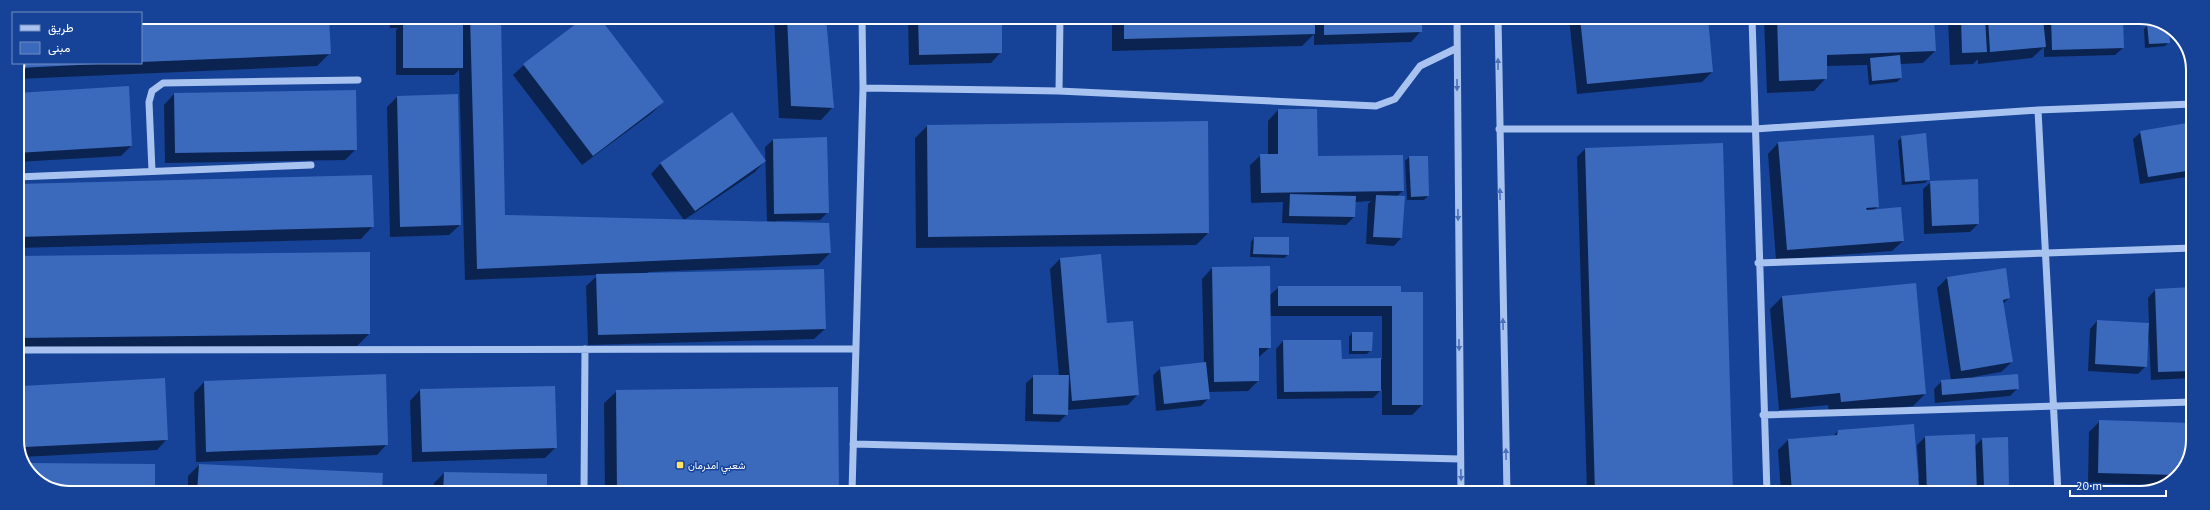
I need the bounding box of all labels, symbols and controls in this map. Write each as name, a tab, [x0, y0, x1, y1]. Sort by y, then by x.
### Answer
legend	[12, 12, 142, 64]
text: طريق	[48, 20, 74, 36]
text: مبنى	[48, 40, 70, 56]
one-way arrow	[1495, 57, 1501, 70]
one-way arrow	[1454, 79, 1460, 92]
one-way arrow	[1497, 187, 1503, 200]
one-way arrow	[1455, 209, 1461, 222]
one-way arrow	[1500, 317, 1506, 330]
one-way arrow	[1456, 339, 1462, 352]
one-way arrow	[1503, 447, 1509, 460]
place label: شعبي امدرمان	[688, 459, 746, 474]
marker: شعبي امدرمان	[675, 460, 685, 470]
one-way arrow	[1458, 469, 1464, 482]
scale bar	[2070, 472, 2166, 498]
text: 20 m	[2076, 478, 2102, 493]

